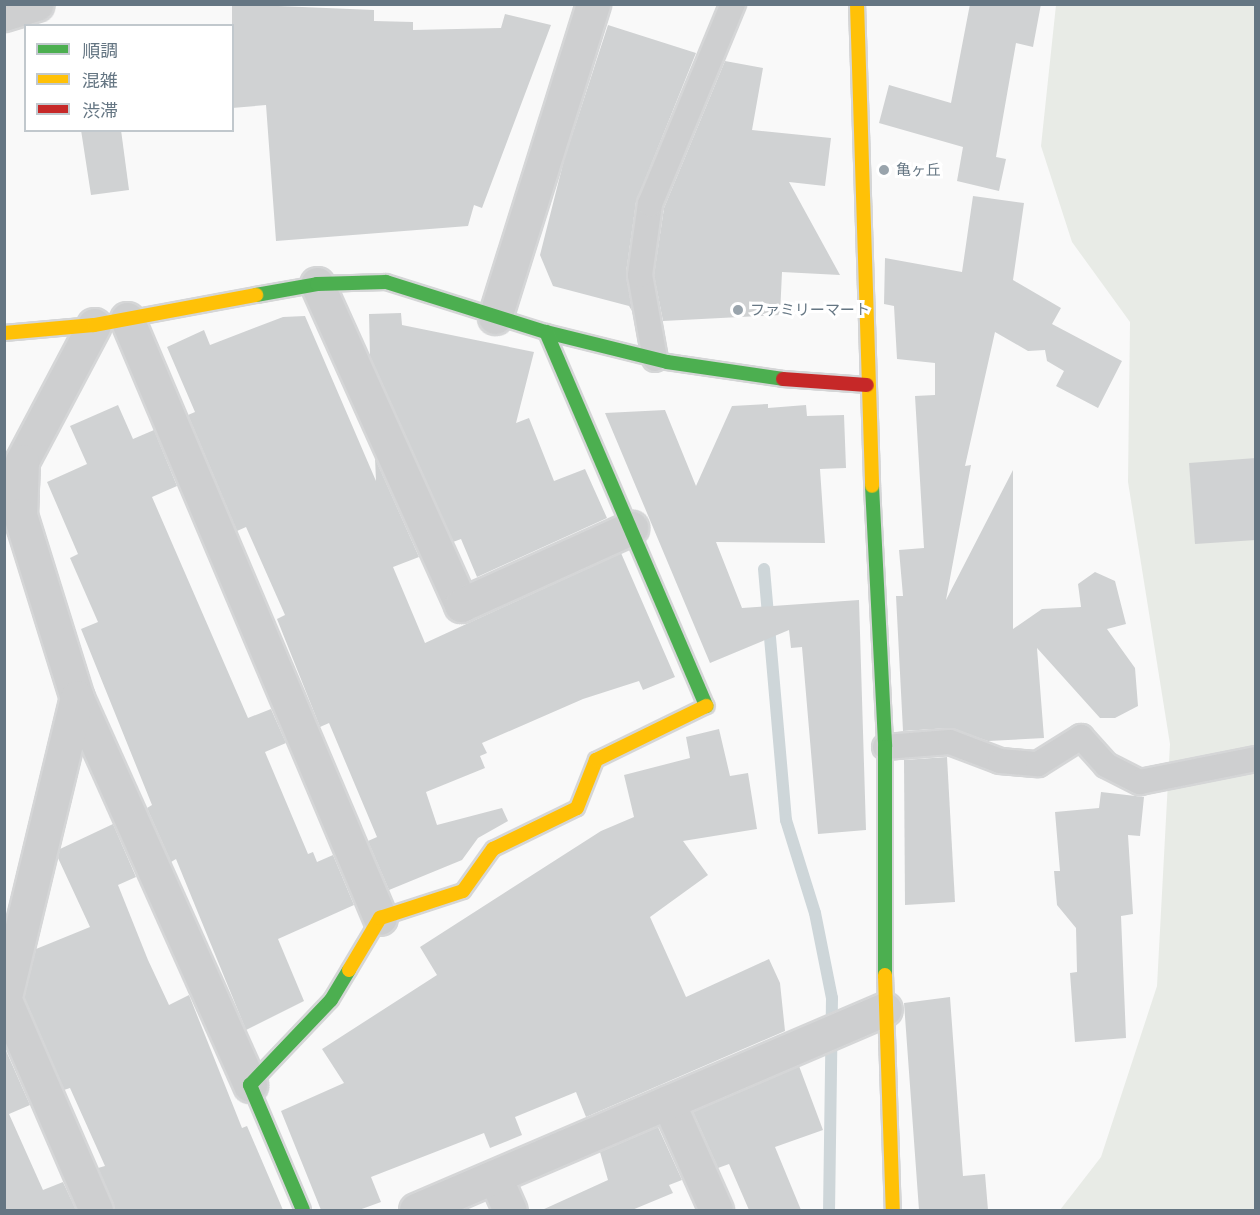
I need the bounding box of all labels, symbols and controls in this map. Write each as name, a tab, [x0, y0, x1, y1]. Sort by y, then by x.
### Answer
legend	[24, 24, 234, 132]
text: 順調	[82, 41, 118, 61]
text: 混雑	[82, 71, 118, 91]
text: 渋滞	[82, 101, 118, 121]
place label: 亀ヶ丘	[896, 161, 941, 179]
marker: 亀ヶ丘	[877, 163, 891, 177]
place label: ファミリーマート	[750, 301, 870, 319]
marker: ファミリーマート	[731, 303, 745, 317]

